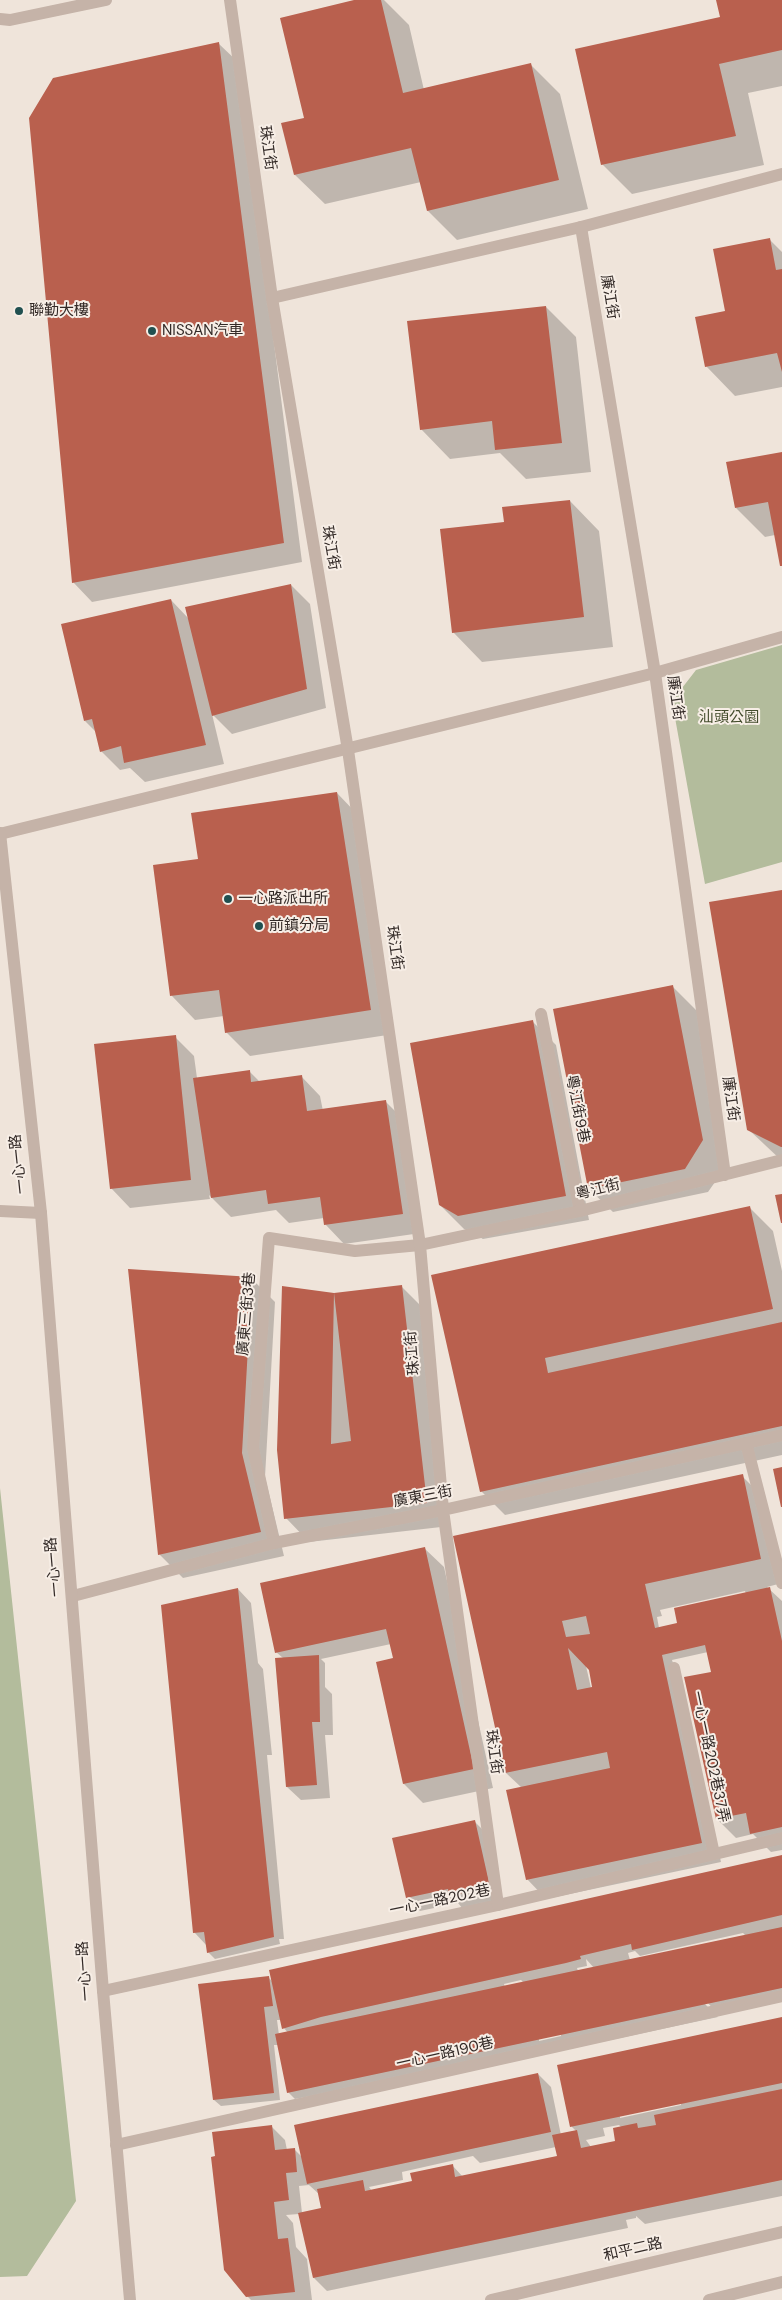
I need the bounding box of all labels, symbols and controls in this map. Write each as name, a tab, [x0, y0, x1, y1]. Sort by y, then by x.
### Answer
street label: 珠江街	[255, 124, 279, 172]
street label: 廉江街	[597, 273, 621, 321]
place label: 聯勤大樓	[29, 302, 89, 320]
marker: 聯勤大樓	[13, 305, 25, 317]
place label: NISSAN汽車	[162, 322, 244, 340]
marker: NISSAN汽車	[146, 325, 158, 337]
street label: 珠江街	[317, 524, 343, 572]
street label: 廉江街	[663, 674, 687, 722]
park label: 汕頭公園	[699, 709, 759, 727]
place label: 一心路派出所	[238, 890, 328, 908]
marker: 一心路派出所	[222, 893, 234, 905]
place label: 前鎮分局	[269, 917, 329, 935]
marker: 前鎮分局	[253, 920, 265, 932]
street label: 珠江街	[382, 924, 406, 972]
street label: 粵江街9巷	[562, 1073, 592, 1145]
street label: 廉江街	[718, 1075, 742, 1123]
street label: 一心一路	[7, 1133, 31, 1195]
street label: 粵江街	[574, 1176, 622, 1204]
street label: 廣東三街3巷	[234, 1271, 260, 1357]
street label: 珠江街	[402, 1330, 424, 1376]
street label: 廣東三街	[392, 1482, 454, 1512]
street label: 一心一路	[42, 1536, 66, 1598]
street label: 一心一路202巷37弄	[687, 1690, 733, 1824]
street label: 珠江街	[481, 1728, 505, 1776]
street label: 一心一路202巷	[388, 1882, 492, 1920]
street label: 一心一路	[74, 1940, 96, 2002]
street label: 一心一路190巷	[395, 2034, 495, 2074]
street label: 和平二路	[602, 2234, 664, 2266]

